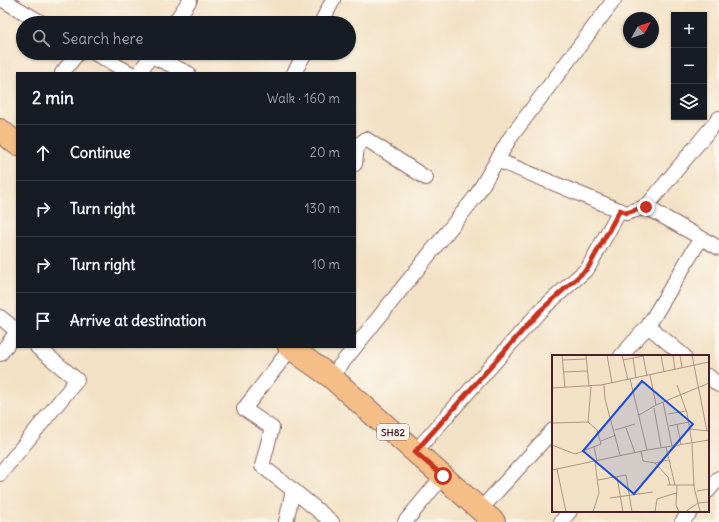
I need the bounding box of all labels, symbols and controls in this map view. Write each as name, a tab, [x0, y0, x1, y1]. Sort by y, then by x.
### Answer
north arrow	[623, 12, 659, 48]
map controls	[671, 12, 707, 120]
button: +	[671, 12, 707, 48]
search box	[16, 16, 356, 60]
icon: search	[30, 27, 52, 49]
text: Search here	[62, 29, 143, 48]
button: −	[671, 48, 707, 84]
button: layers	[671, 84, 707, 120]
text: 2 min	[32, 87, 74, 109]
text: Walk · 160 m	[267, 90, 340, 107]
icon: ahead	[32, 142, 54, 164]
text: Continue	[70, 143, 131, 162]
text: 20 m	[310, 144, 340, 161]
icon: right	[32, 198, 54, 220]
route end	[637, 198, 655, 216]
text: Turn right	[70, 199, 135, 218]
text: 130 m	[304, 200, 340, 217]
icon: right	[32, 254, 54, 276]
text: Turn right	[70, 255, 135, 274]
text: 10 m	[312, 256, 340, 273]
icon: arrive	[32, 310, 54, 332]
text: Arrive at destination	[70, 311, 206, 330]
inset map	[552, 355, 709, 512]
road number: SH82	[377, 424, 409, 440]
route start	[434, 467, 452, 485]

